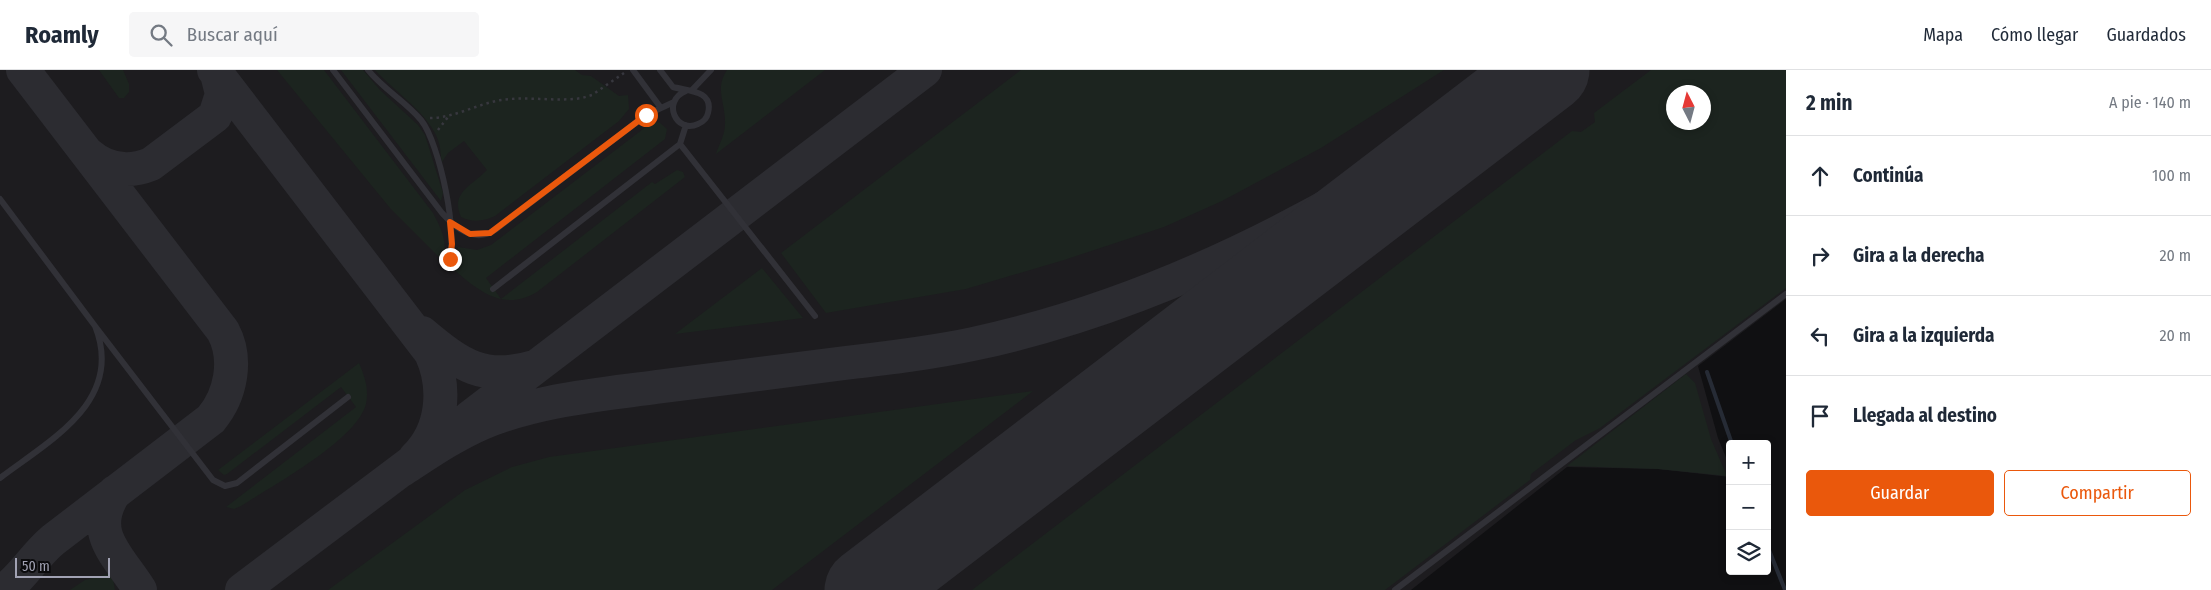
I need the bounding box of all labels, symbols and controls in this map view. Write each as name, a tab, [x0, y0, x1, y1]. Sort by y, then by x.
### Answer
search box	[129, 12, 479, 57]
text: Roamly	[25, 21, 99, 49]
icon: search	[147, 21, 175, 49]
text: Buscar aquí	[187, 23, 278, 46]
text: Mapa	[1923, 24, 1963, 46]
text: Cómo llegar	[1991, 24, 2078, 46]
text: Guardados	[2106, 24, 2186, 46]
north arrow	[1666, 85, 1711, 130]
text: 2 min	[1806, 90, 1853, 116]
text: A pie · 140 m	[2109, 93, 2191, 112]
route start	[635, 104, 658, 127]
icon: ahead	[1806, 162, 1834, 190]
text: Continúa	[1853, 164, 1924, 187]
text: 100 m	[2152, 166, 2191, 185]
icon: right	[1806, 242, 1834, 270]
text: Gira a la derecha	[1853, 244, 1985, 267]
text: 20 m	[2160, 246, 2191, 265]
route end	[439, 248, 462, 271]
icon: left	[1806, 322, 1834, 350]
text: Gira a la izquierda	[1853, 324, 1995, 347]
text: 20 m	[2160, 326, 2191, 345]
icon: arrive	[1806, 402, 1834, 430]
text: Llegada al destino	[1853, 404, 1997, 427]
map controls	[1726, 440, 1771, 575]
button: +	[1726, 440, 1771, 485]
button: Guardar	[1806, 470, 1994, 516]
button: Compartir	[2004, 470, 2191, 516]
button: −	[1726, 485, 1771, 530]
button: layers	[1726, 530, 1771, 575]
scale bar	[15, 555, 110, 578]
text: 50 m	[22, 558, 50, 575]

